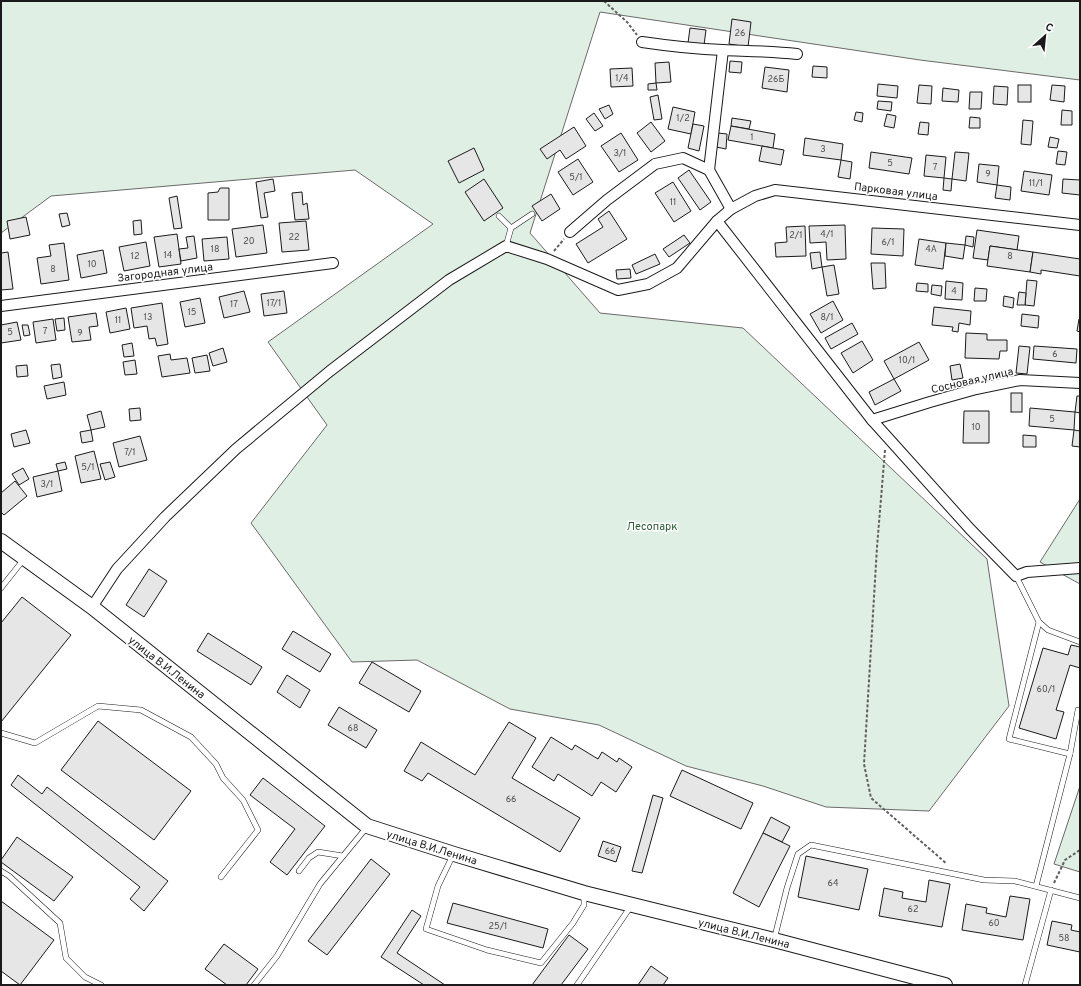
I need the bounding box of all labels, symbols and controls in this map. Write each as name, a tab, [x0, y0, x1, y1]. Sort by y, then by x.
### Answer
north arrow	[1025, 16, 1065, 56]
text: С	[1043, 20, 1055, 36]
house number: 26	[735, 28, 745, 39]
house number: 1/4	[615, 73, 629, 84]
house number: 26Б	[768, 74, 784, 85]
house number: 1/2	[676, 113, 690, 124]
house number: 1	[750, 132, 754, 143]
house number: 3	[820, 144, 826, 155]
house number: 3/1	[614, 148, 626, 159]
house number: 5	[887, 158, 893, 169]
house number: 7	[933, 162, 938, 173]
house number: 9	[985, 169, 991, 180]
house number: 5/1	[569, 172, 583, 183]
house number: 11/1	[1029, 178, 1043, 189]
street label: Парковая улица	[853, 180, 939, 204]
house number: 11	[670, 197, 676, 208]
house number: 4/1	[820, 229, 834, 240]
house number: 2/1	[789, 230, 803, 241]
house number: 22	[288, 232, 300, 243]
house number: 20	[243, 236, 255, 247]
house number: 6/1	[881, 237, 895, 248]
house number: 18	[211, 244, 219, 255]
house number: 4А	[925, 244, 937, 255]
house number: 14	[164, 250, 173, 261]
house number: 12	[131, 251, 139, 262]
house number: 8	[1007, 251, 1013, 262]
house number: 10	[87, 259, 97, 270]
street label: Загородная улица	[116, 260, 214, 286]
house number: 8	[50, 264, 56, 275]
house number: 4	[951, 286, 957, 297]
house number: 17/1	[267, 298, 281, 309]
house number: 17	[230, 299, 238, 310]
house number: 15	[188, 307, 196, 318]
house number: 13	[144, 312, 152, 323]
house number: 8/1	[821, 312, 834, 323]
house number: 11	[115, 315, 121, 326]
house number: 7	[43, 326, 48, 337]
house number: 5	[7, 327, 13, 338]
house number: 9	[77, 328, 83, 339]
house number: 6	[1052, 349, 1058, 360]
house number: 10/1	[899, 355, 915, 366]
street label: Сосновая улица	[930, 365, 1015, 397]
house number: 5	[1049, 414, 1055, 425]
house number: 10	[971, 422, 981, 433]
house number: 7/1	[124, 447, 136, 458]
house number: 5/1	[81, 462, 95, 473]
house number: 3/1	[41, 479, 53, 490]
park label: Лесопарк	[626, 520, 678, 534]
street label: улица В.И.Ленина	[125, 633, 208, 702]
house number: 60/1	[1037, 684, 1055, 695]
house number: 68	[348, 723, 358, 734]
house number: 66	[506, 794, 516, 805]
street label: улица В.И.Ленина	[385, 828, 479, 868]
house number: 66	[605, 846, 615, 857]
house number: 64	[828, 878, 839, 889]
house number: 62	[908, 904, 918, 915]
street label: улица В.И.Ленина	[696, 916, 791, 952]
house number: 60	[988, 918, 1000, 929]
house number: 25/1	[489, 921, 507, 932]
house number: 58	[1058, 933, 1070, 944]

